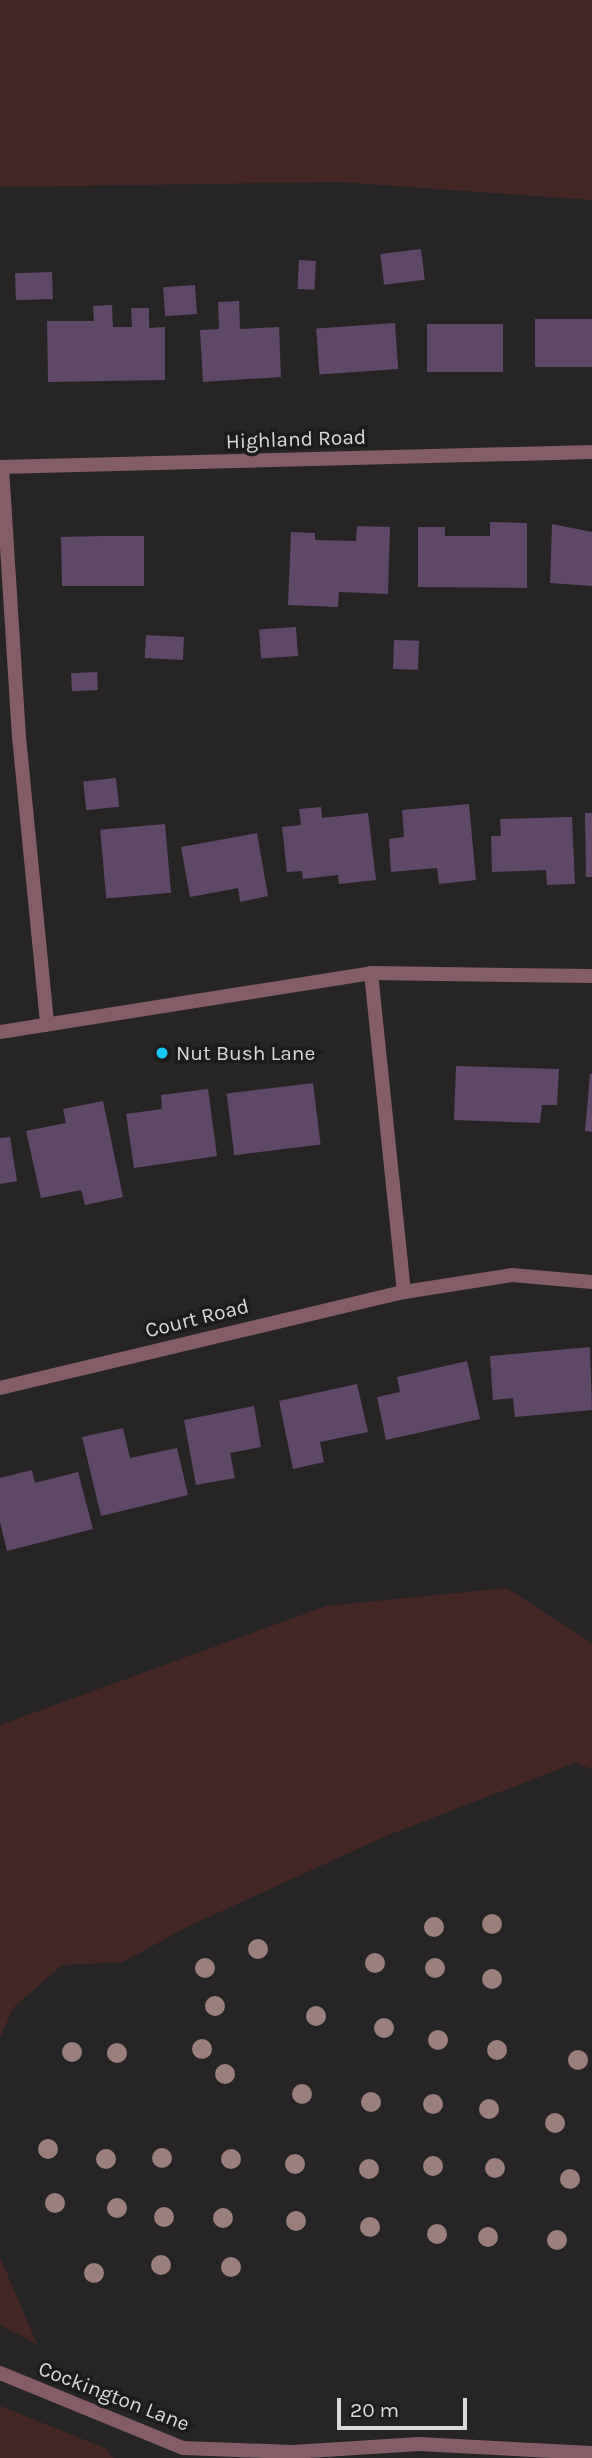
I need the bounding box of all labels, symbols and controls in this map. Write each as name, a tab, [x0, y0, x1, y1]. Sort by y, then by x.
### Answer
street label: Highland Road	[225, 424, 367, 454]
place label: Nut Bush Lane	[176, 1040, 315, 1066]
marker: Nut Bush Lane	[154, 1045, 170, 1061]
street label: Court Road	[143, 1293, 251, 1343]
street label: Cockington Lane	[35, 2356, 193, 2436]
scale bar	[340, 2384, 470, 2428]
text: 20 m	[350, 2398, 399, 2422]

